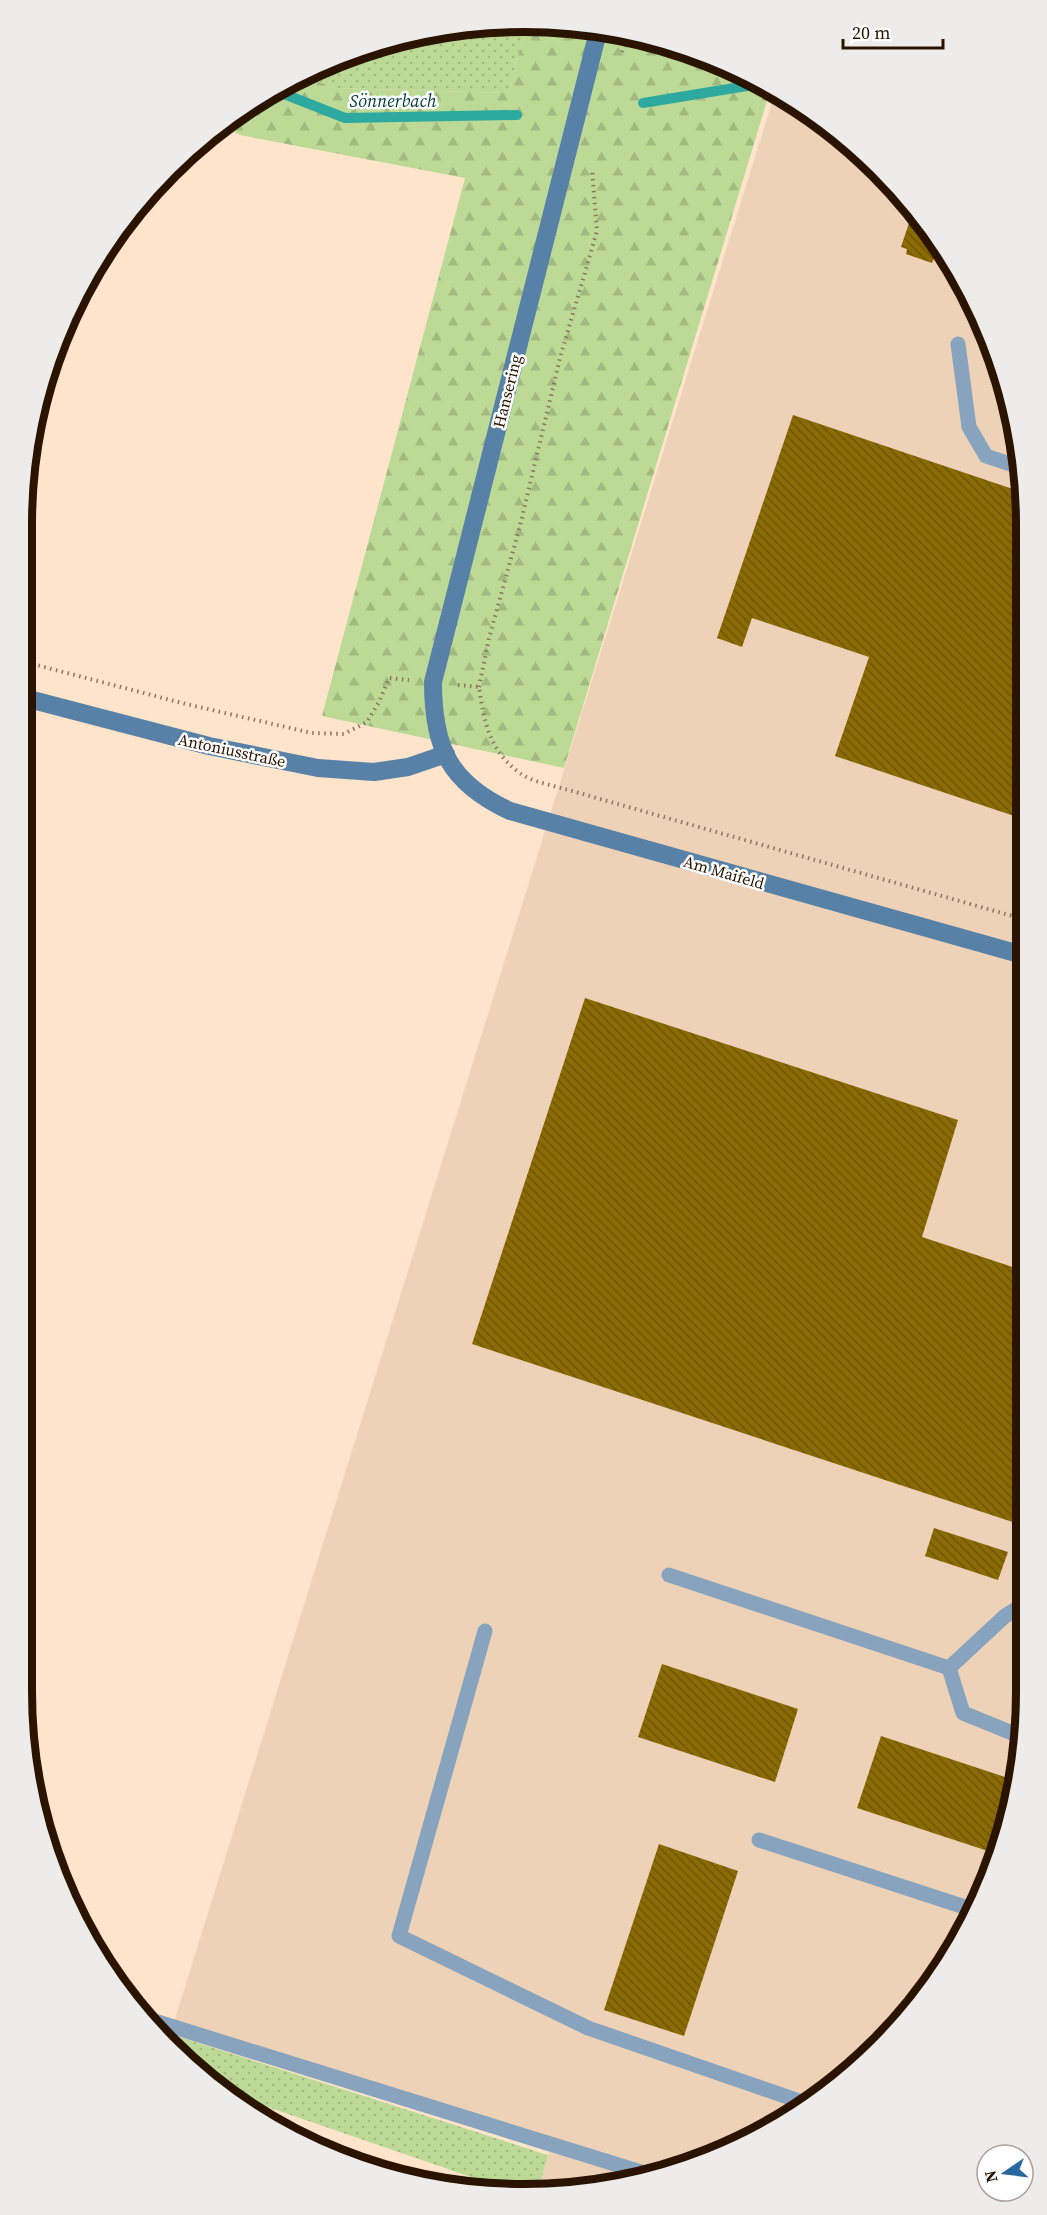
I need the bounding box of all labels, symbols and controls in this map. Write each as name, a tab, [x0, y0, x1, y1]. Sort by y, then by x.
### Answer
scale bar	[843, 12, 944, 50]
text: 20 m	[852, 20, 890, 45]
water label: Sönnerbach	[350, 88, 437, 113]
street label: Hansering	[487, 352, 527, 430]
street label: Antoniusstraße	[176, 728, 288, 772]
street label: Am Maifeld	[681, 850, 767, 894]
north arrow	[975, 2143, 1035, 2203]
text: N	[978, 2168, 1003, 2185]

